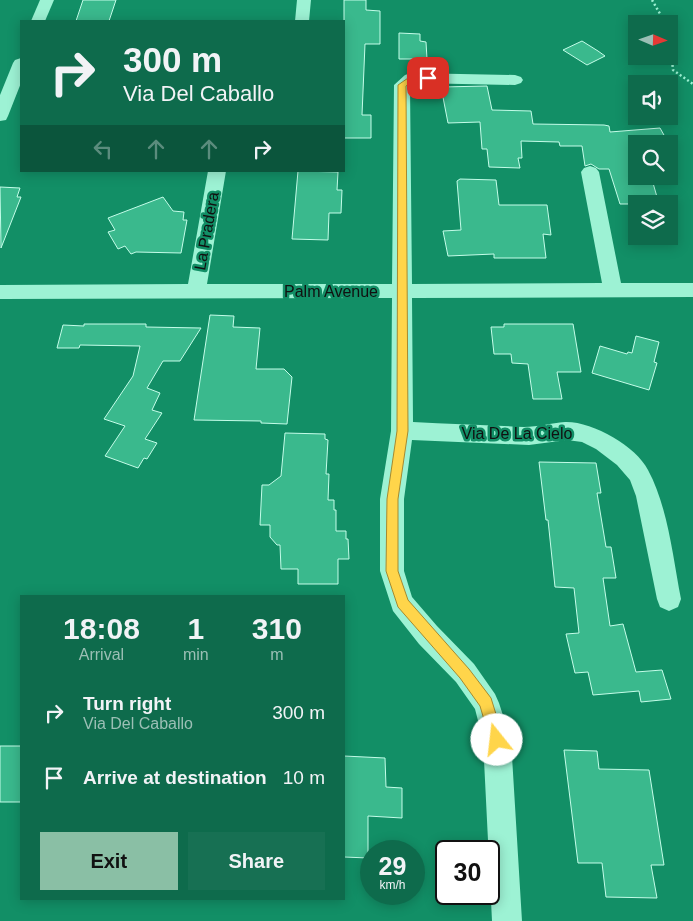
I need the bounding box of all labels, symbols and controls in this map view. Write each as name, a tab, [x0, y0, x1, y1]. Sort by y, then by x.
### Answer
north arrow	[628, 15, 678, 65]
map controls	[628, 15, 678, 245]
icon: right	[40, 40, 105, 105]
text: 300 m	[123, 40, 222, 79]
pin	[407, 57, 449, 99]
icon: arrive	[414, 64, 442, 92]
button: sound	[628, 75, 678, 125]
text: Via Del Caballo	[123, 81, 274, 106]
icon: left	[89, 135, 117, 163]
icon: ahead	[142, 135, 170, 163]
icon: ahead	[195, 135, 223, 163]
icon: right	[248, 135, 276, 163]
button: search	[628, 135, 678, 185]
street label: La Pradera	[191, 191, 222, 272]
button: layers	[628, 195, 678, 245]
street label: Palm Avenue	[284, 283, 378, 300]
street label: Via De La Cielo	[462, 425, 573, 442]
text: 18:08	[63, 612, 140, 645]
text: 1	[187, 612, 204, 645]
text: 310	[252, 612, 302, 645]
text: Arrival	[79, 646, 124, 663]
text: min	[183, 646, 209, 663]
text: m	[270, 646, 283, 663]
text: Turn right	[83, 693, 171, 714]
icon: right	[40, 699, 68, 727]
text: 300 m	[272, 702, 325, 723]
position arrow	[470, 713, 522, 765]
text: Via Del Caballo	[83, 715, 193, 732]
icon: arrive	[40, 764, 68, 792]
text: Arrive at destination	[83, 767, 267, 788]
text: 10 m	[283, 767, 325, 788]
button: Exit	[40, 832, 178, 890]
button: Share	[188, 832, 325, 890]
speed limit sign: 30	[435, 840, 500, 905]
text: 29	[379, 852, 406, 880]
text: km/h	[379, 878, 406, 892]

